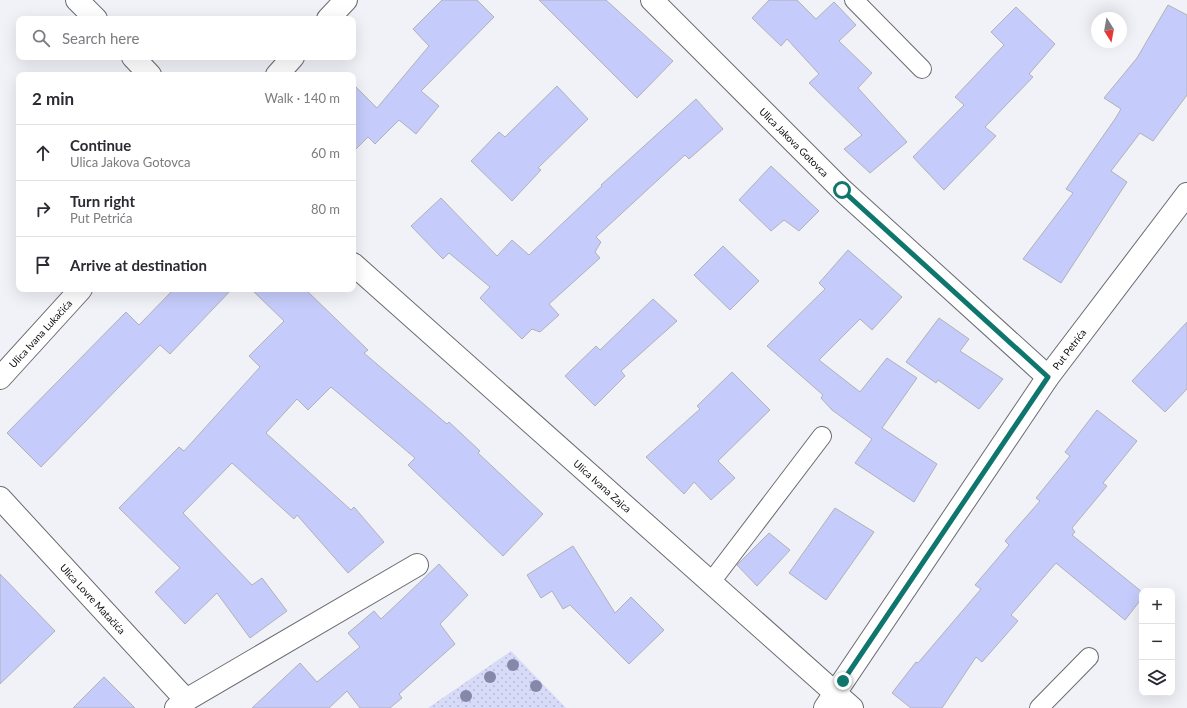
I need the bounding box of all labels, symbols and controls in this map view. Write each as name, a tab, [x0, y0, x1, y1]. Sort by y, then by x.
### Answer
north arrow	[1091, 12, 1127, 48]
search box	[16, 16, 356, 60]
icon: search	[30, 27, 52, 49]
text: Search here	[62, 29, 139, 47]
text: 2 min	[32, 88, 74, 109]
text: Walk · 140 m	[264, 90, 340, 106]
street label: Ulica Jakova Gotovca	[757, 105, 831, 179]
text: Continue	[70, 136, 131, 154]
icon: ahead	[32, 142, 54, 164]
text: 60 m	[311, 145, 340, 161]
text: Ulica Jakova Gotovca	[70, 154, 190, 170]
route start	[833, 181, 851, 199]
text: Turn right	[70, 192, 135, 210]
icon: right	[32, 198, 54, 220]
text: 80 m	[311, 201, 340, 217]
text: Put Petrića	[70, 210, 132, 226]
icon: arrive	[32, 254, 54, 276]
text: Arrive at destination	[70, 256, 207, 274]
street label: Ulica Ivana Lukačića	[6, 297, 74, 370]
street label: Put Petrića	[1050, 326, 1088, 372]
street label: Ulica Ivana Zajca	[571, 457, 634, 515]
street label: Ulica Lovre Matačića	[58, 561, 128, 636]
map controls	[1139, 588, 1175, 696]
button: +	[1139, 588, 1175, 624]
button: −	[1139, 624, 1175, 660]
button: layers	[1139, 660, 1175, 696]
route end	[834, 672, 852, 690]

